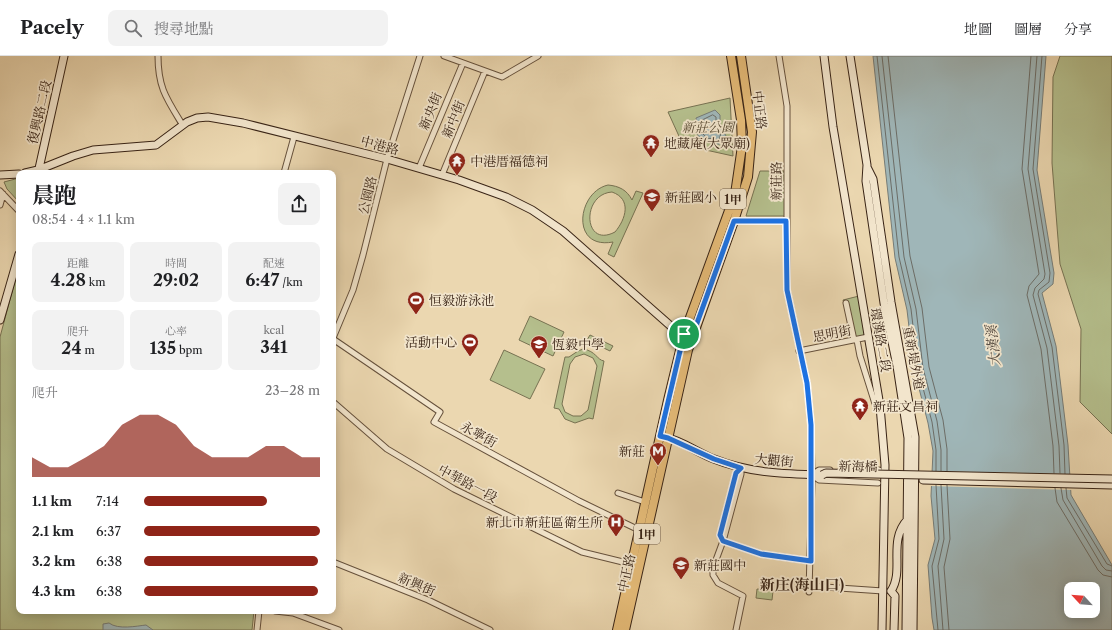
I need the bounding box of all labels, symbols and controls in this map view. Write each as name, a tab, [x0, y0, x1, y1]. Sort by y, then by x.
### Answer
search box	[108, 10, 388, 46]
text: Pacely	[20, 16, 84, 39]
icon: search	[122, 17, 144, 39]
text: 搜尋地點	[154, 19, 214, 38]
text: 地圖	[964, 20, 992, 38]
text: 圖層	[1014, 20, 1042, 38]
text: 分享	[1064, 20, 1092, 38]
street label: 復興路二段	[24, 79, 54, 145]
street label: 新央街	[415, 90, 445, 132]
street label: 中正路	[750, 90, 770, 130]
street label: 新中街	[438, 98, 468, 140]
park label: 新莊公園	[682, 119, 736, 135]
street label: 中港路	[359, 132, 401, 158]
temple icon: 地藏庵(大眾廟)	[641, 133, 661, 158]
place label: 地藏庵(大眾廟)	[664, 135, 750, 151]
temple icon: 中港厝福德祠	[447, 151, 467, 176]
place label: 中港厝福德祠	[470, 153, 548, 169]
street label: 新莊路	[768, 161, 784, 201]
street label: 公園路	[355, 174, 379, 216]
text: 晨跑	[32, 182, 76, 209]
button: share	[278, 183, 320, 225]
school or university icon: 新莊國小	[642, 187, 662, 212]
place label: 新莊國小	[665, 189, 717, 205]
road number: 1甲	[720, 189, 746, 209]
text: 08:54 · 4 × 1.1 km	[32, 211, 135, 227]
text: 距離	[67, 256, 89, 270]
text: 時間	[165, 256, 187, 270]
text: 配速	[263, 256, 285, 270]
text: 4.28	[51, 270, 86, 290]
text: 29:02	[153, 270, 199, 290]
text: 6:47	[245, 270, 279, 290]
text: km	[86, 275, 105, 289]
text: /km	[279, 275, 303, 289]
sports icon: 恒毅游泳池	[406, 290, 426, 315]
place label: 恒毅游泳池	[429, 292, 494, 308]
street label: 環漢路二段	[867, 307, 895, 373]
pin	[667, 317, 701, 351]
street label: 思明街	[811, 321, 853, 345]
water label: 大漢溪	[982, 322, 1004, 368]
text: kcal	[264, 323, 284, 337]
icon: arrive	[673, 323, 695, 345]
text: 爬升	[67, 324, 89, 338]
text: 心率	[165, 324, 187, 338]
street label: 重新堤外道	[900, 325, 928, 391]
sports icon: 活動中心	[460, 332, 480, 357]
place label: 活動中心	[405, 334, 457, 350]
school or university icon: 恆毅中學	[529, 334, 549, 359]
place label: 恆毅中學	[552, 336, 604, 352]
text: 341	[260, 337, 288, 357]
text: 24	[61, 338, 81, 358]
text: 135	[149, 338, 176, 358]
text: m	[81, 343, 95, 357]
text: bpm	[176, 343, 203, 357]
text: 23–28 m	[265, 382, 320, 398]
text: 爬升	[32, 384, 58, 400]
temple icon: 新莊文昌祠	[850, 396, 870, 421]
place label: 新莊文昌祠	[873, 398, 938, 414]
street label: 永寧街	[458, 418, 500, 450]
metro station icon: 新莊	[648, 441, 668, 466]
place label: 新莊	[619, 443, 645, 459]
street label: 大觀街	[754, 450, 794, 470]
street label: 新海橋	[838, 458, 878, 474]
street label: 中華路一段	[436, 461, 500, 505]
text: 1.1 km	[32, 493, 72, 509]
text: 7:14	[96, 493, 119, 509]
hospital icon: 新北市新莊區衛生所	[606, 512, 626, 537]
place label: 新北市新莊區衛生所	[486, 514, 603, 530]
text: 2.1 km	[32, 523, 74, 539]
text: 6:37	[96, 523, 121, 539]
road number: 1甲	[634, 524, 660, 544]
street label: 中正路	[614, 552, 638, 594]
text: 3.2 km	[32, 553, 75, 569]
text: 6:38	[96, 553, 122, 569]
school or university icon: 新莊國中	[671, 555, 691, 580]
place label: 新莊國中	[694, 557, 746, 573]
street label: 新興街	[396, 569, 438, 599]
district label: 新庄(海山口)	[760, 575, 844, 594]
north arrow	[1064, 582, 1100, 618]
map controls	[1064, 582, 1100, 618]
text: 4.3 km	[32, 583, 75, 599]
text: 6:38	[96, 583, 122, 599]

